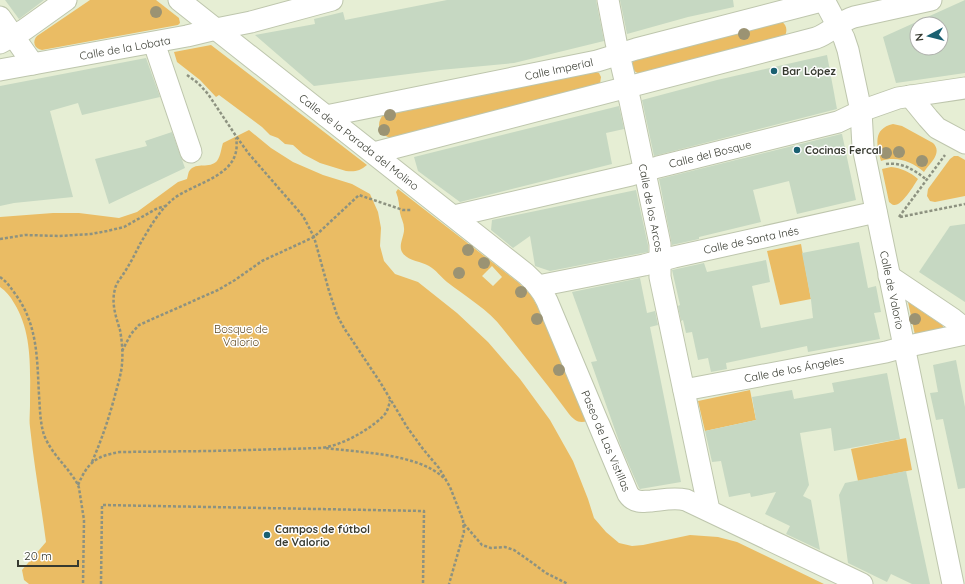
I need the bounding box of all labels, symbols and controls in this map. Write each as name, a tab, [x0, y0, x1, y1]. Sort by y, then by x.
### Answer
north arrow	[909, 16, 949, 56]
text: N	[912, 32, 927, 42]
street label: Calle de la Lobata	[78, 33, 172, 63]
street label: Calle Imperial	[524, 55, 594, 83]
place label: Bar López	[782, 64, 836, 78]
marker: Bar López	[769, 66, 779, 76]
street label: Calle de la Parada del Molino	[296, 91, 422, 193]
street label: Calle del Bosque	[667, 137, 753, 171]
place label: Cocinas Fercal	[805, 143, 882, 157]
marker: Cocinas Fercal	[792, 145, 802, 155]
street label: Calle de los Arcos	[636, 163, 666, 253]
street label: Calle de Santa Inés	[702, 223, 800, 257]
street label: Calle de Valorio	[877, 249, 907, 331]
park label: Bosque de Valorio	[214, 322, 268, 349]
street label: Calle de los Ángeles	[743, 352, 845, 386]
street label: Paseo de Las Vistillas	[578, 388, 634, 494]
place label: Campos de fútbol de Valorio	[275, 522, 370, 549]
marker: Campos de fútbol de Valorio	[262, 530, 272, 540]
scale bar	[18, 542, 78, 568]
text: 20 m	[24, 548, 52, 563]

